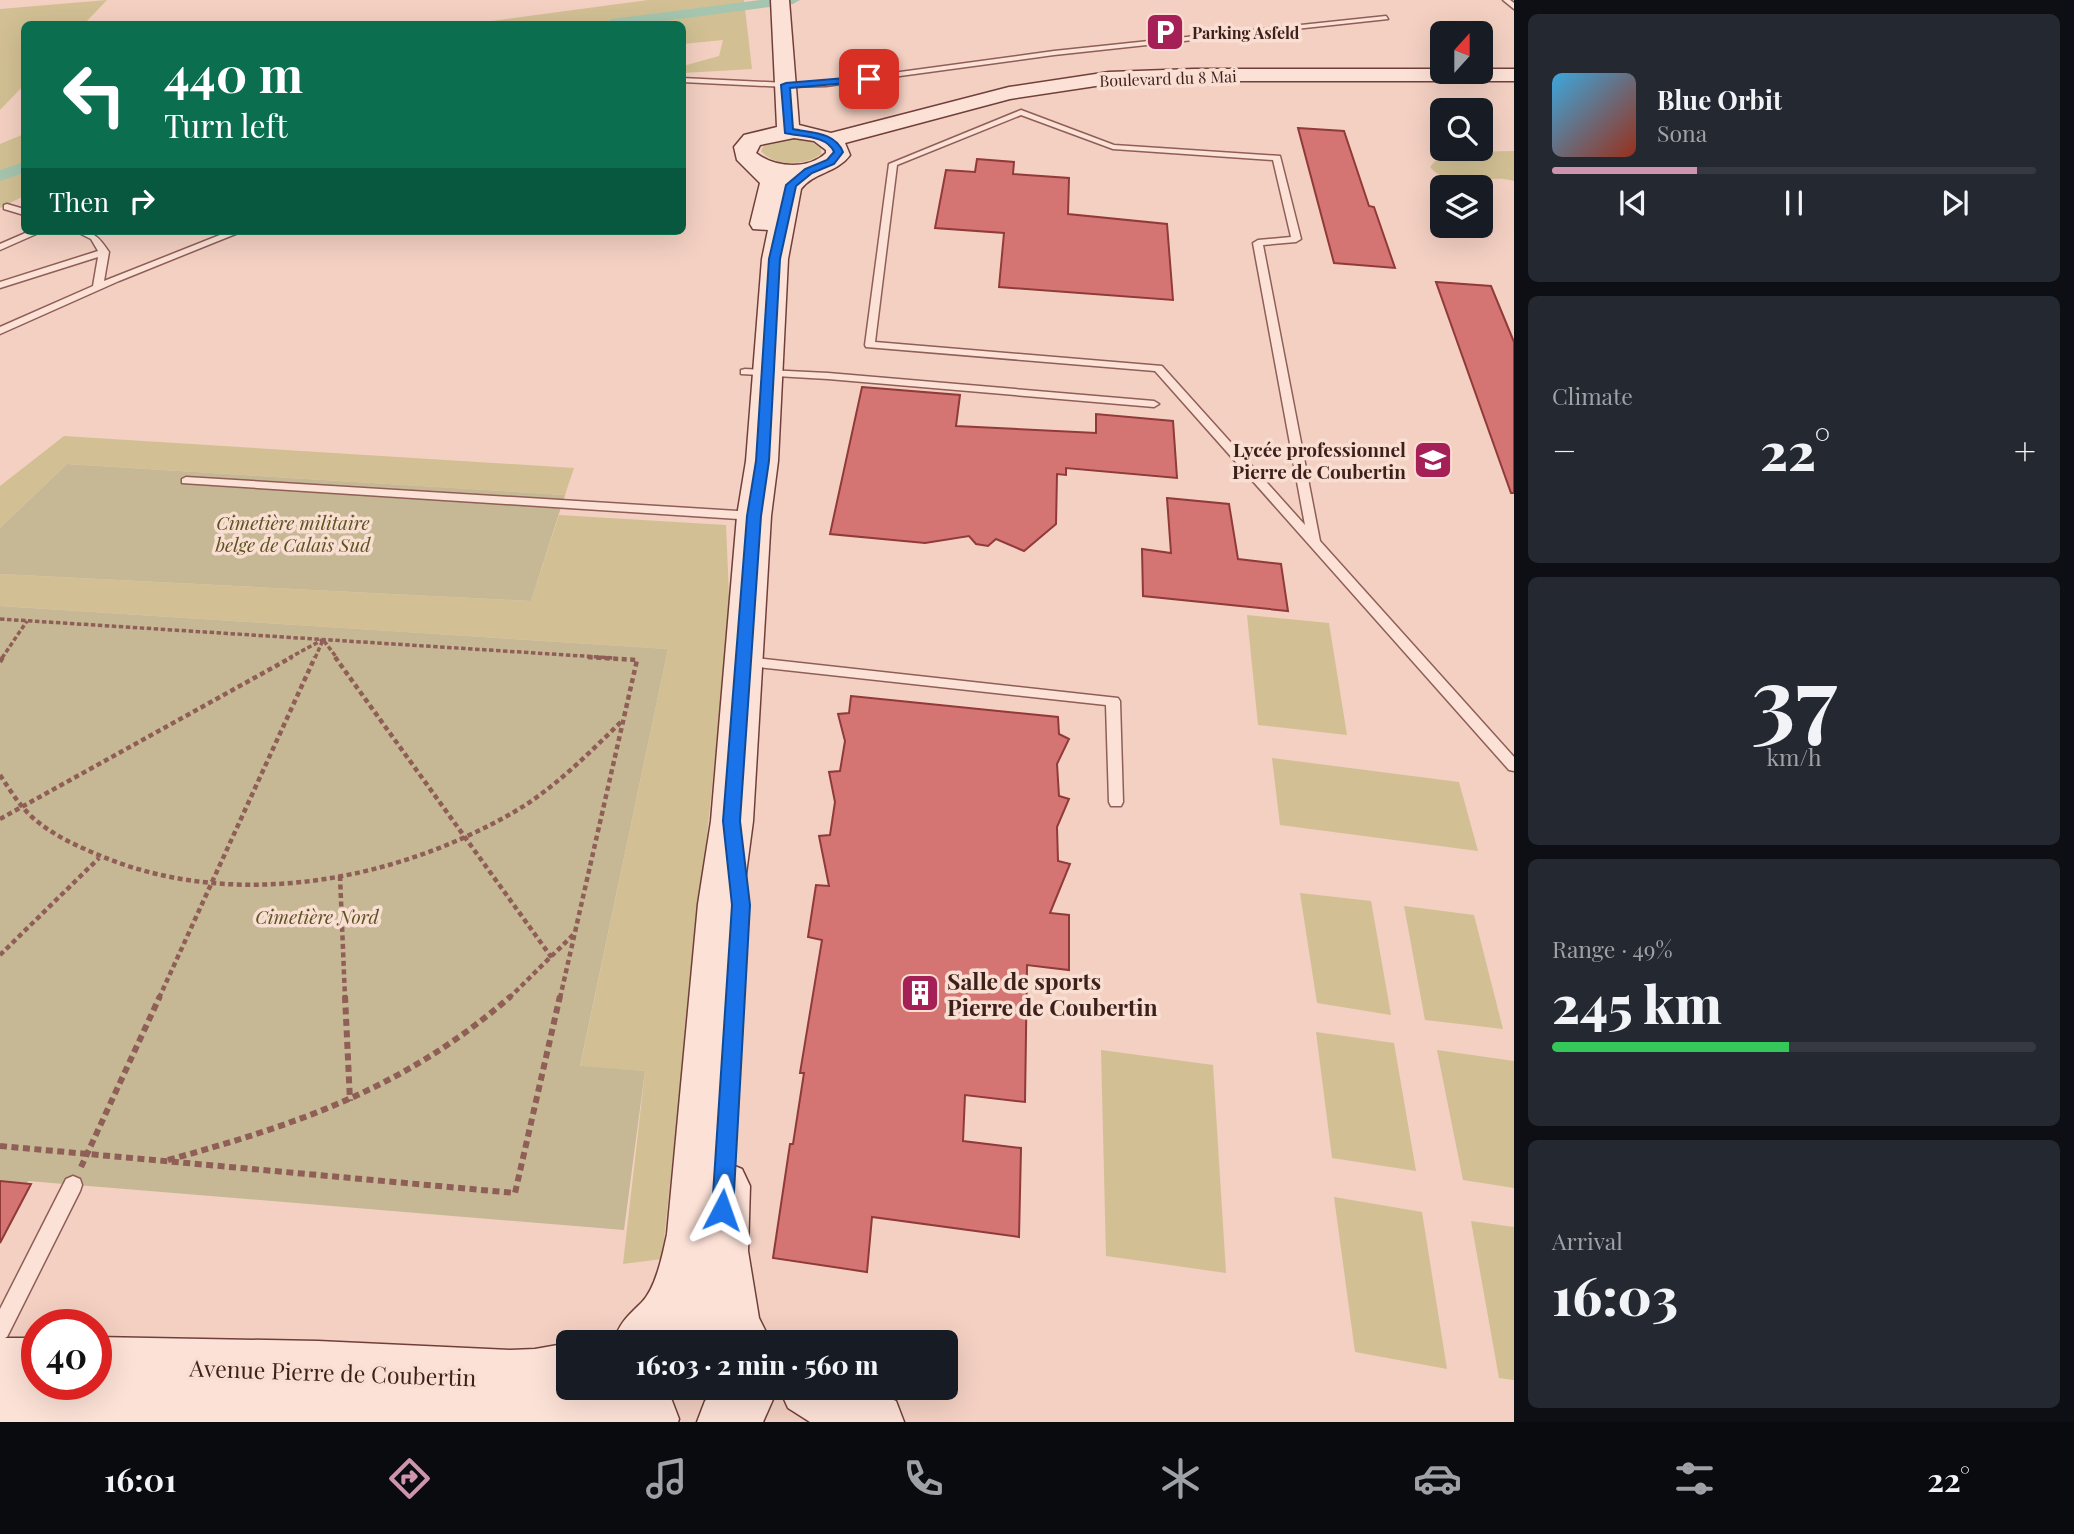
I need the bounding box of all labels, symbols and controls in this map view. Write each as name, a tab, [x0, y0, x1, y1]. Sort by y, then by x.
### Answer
parking icon: Parking Asfeld	[1144, 11, 1186, 53]
north arrow	[1430, 21, 1493, 84]
map controls	[1430, 21, 1493, 238]
place label: Parking Asfeld	[1192, 22, 1300, 43]
text: 440 m	[164, 40, 303, 105]
icon: left	[49, 49, 140, 140]
pin	[839, 49, 899, 109]
icon: arrive	[850, 60, 888, 98]
street label: Boulevard du 8 Mai	[1099, 65, 1237, 91]
text: Blue Orbit	[1657, 82, 1782, 117]
button: search	[1430, 98, 1493, 161]
text: Turn left	[164, 103, 288, 146]
text: Sona	[1657, 117, 1707, 148]
button: layers	[1430, 175, 1493, 238]
icon: right	[123, 182, 161, 220]
text: Then	[49, 184, 109, 219]
icon: previous	[1614, 184, 1652, 222]
icon: pause	[1775, 184, 1813, 222]
icon: next	[1936, 184, 1974, 222]
text: Climate	[1552, 380, 1633, 411]
text: 22°	[1760, 415, 1830, 484]
text: −	[1552, 424, 1577, 475]
text: +	[2014, 424, 2036, 475]
place label: Lycée professionnel Pierre de Coubertin	[1232, 436, 1406, 484]
school or university icon: Lycée professionnel Pierre de Coubertin	[1412, 439, 1454, 481]
park label: Cimetière militaire belge de Calais Sud	[215, 509, 371, 557]
text: 37	[1751, 635, 1837, 756]
text: km/h	[1766, 741, 1822, 772]
park label: Cimetière Nord	[255, 903, 380, 929]
text: Range · 49%	[1552, 933, 1673, 964]
place label: Salle de sports Pierre de Coubertin	[947, 965, 1158, 1022]
text: 245 km	[1552, 968, 1722, 1037]
building icon: Salle de sports Pierre de Coubertin	[899, 972, 941, 1014]
position arrow	[685, 1173, 759, 1247]
text: Arrival	[1552, 1225, 1623, 1256]
text: 16:03	[1552, 1260, 1678, 1329]
speed limit sign: 40	[21, 1309, 112, 1400]
text: 16:03 · 2 min · 560 m	[636, 1347, 878, 1382]
street label: Avenue Pierre de Coubertin	[188, 1351, 477, 1393]
icon: directions	[385, 1454, 434, 1503]
icon: music	[642, 1454, 691, 1503]
icon: phone	[899, 1454, 948, 1503]
icon: climate	[1156, 1454, 1205, 1503]
icon: car	[1413, 1454, 1462, 1503]
icon: filters	[1670, 1454, 1719, 1503]
text: 16:01	[104, 1457, 176, 1500]
text: 22°	[1927, 1457, 1970, 1500]

